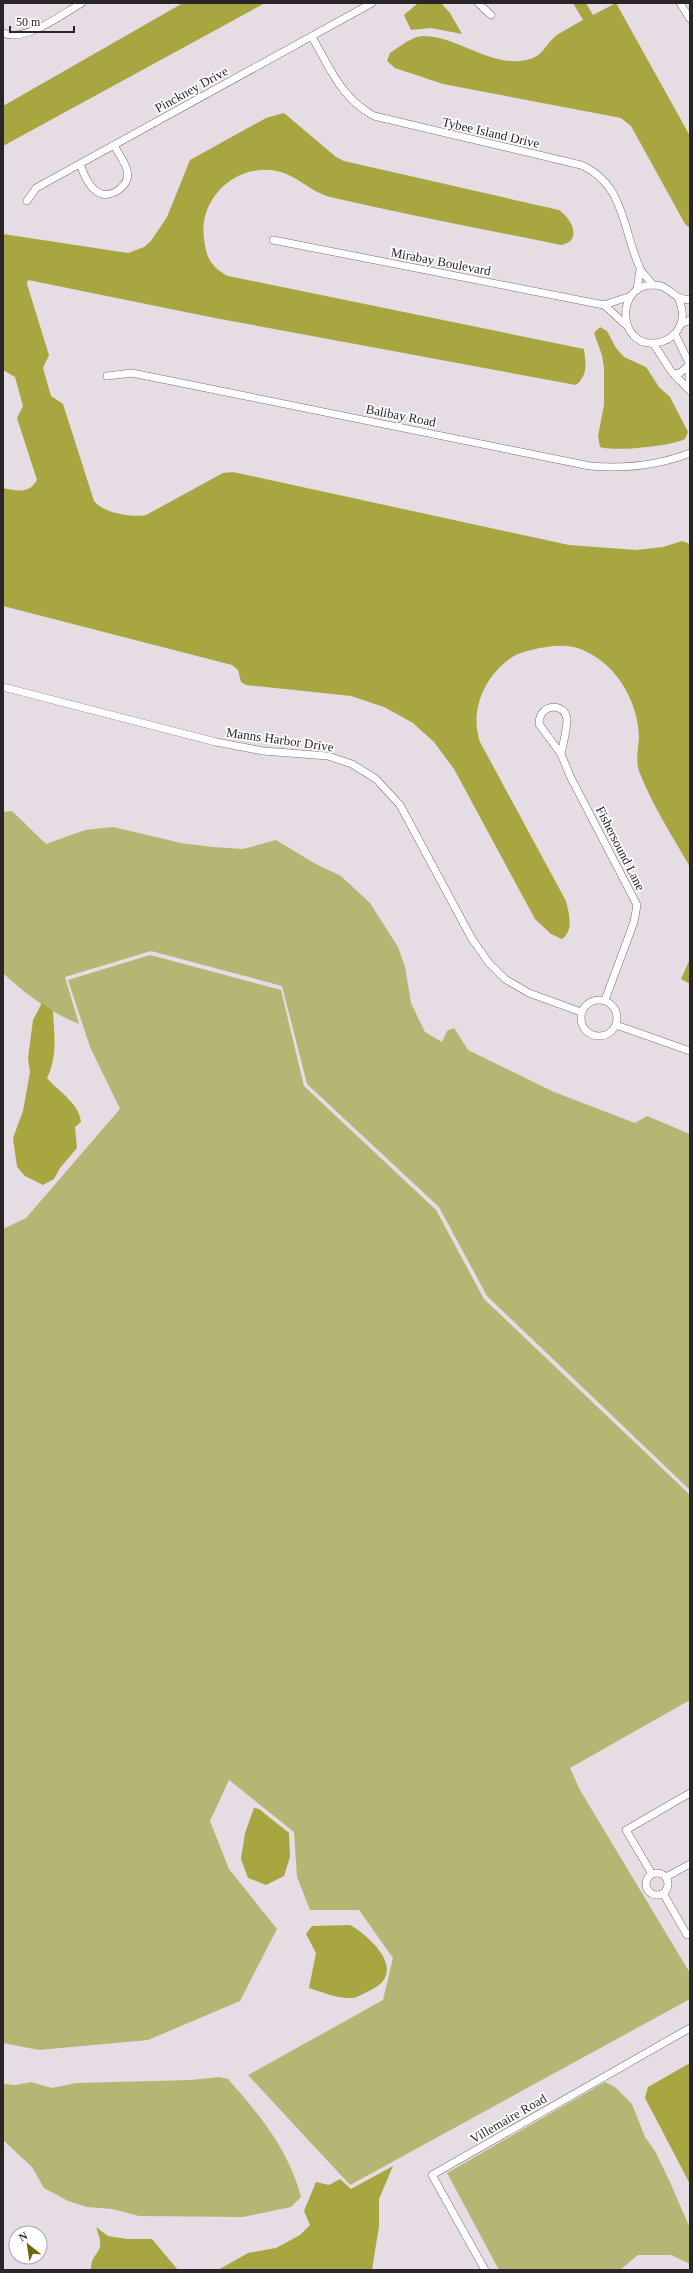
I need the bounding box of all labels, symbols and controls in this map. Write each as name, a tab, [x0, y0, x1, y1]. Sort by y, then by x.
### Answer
scale bar	[10, 8, 74, 34]
text: 50 m	[16, 15, 41, 29]
street label: Pinckney Drive	[152, 63, 231, 116]
street label: Tybee Island Drive	[441, 114, 541, 151]
street label: Mirabay Boulevard	[390, 244, 493, 279]
street label: Balibay Road	[365, 401, 438, 430]
street label: Manns Harbor Drive	[225, 725, 335, 754]
street label: Fishersound Lane	[593, 803, 648, 893]
street label: Villemaire Road	[467, 2090, 549, 2146]
north arrow	[8, 2225, 48, 2265]
text: N	[17, 2229, 29, 2244]

